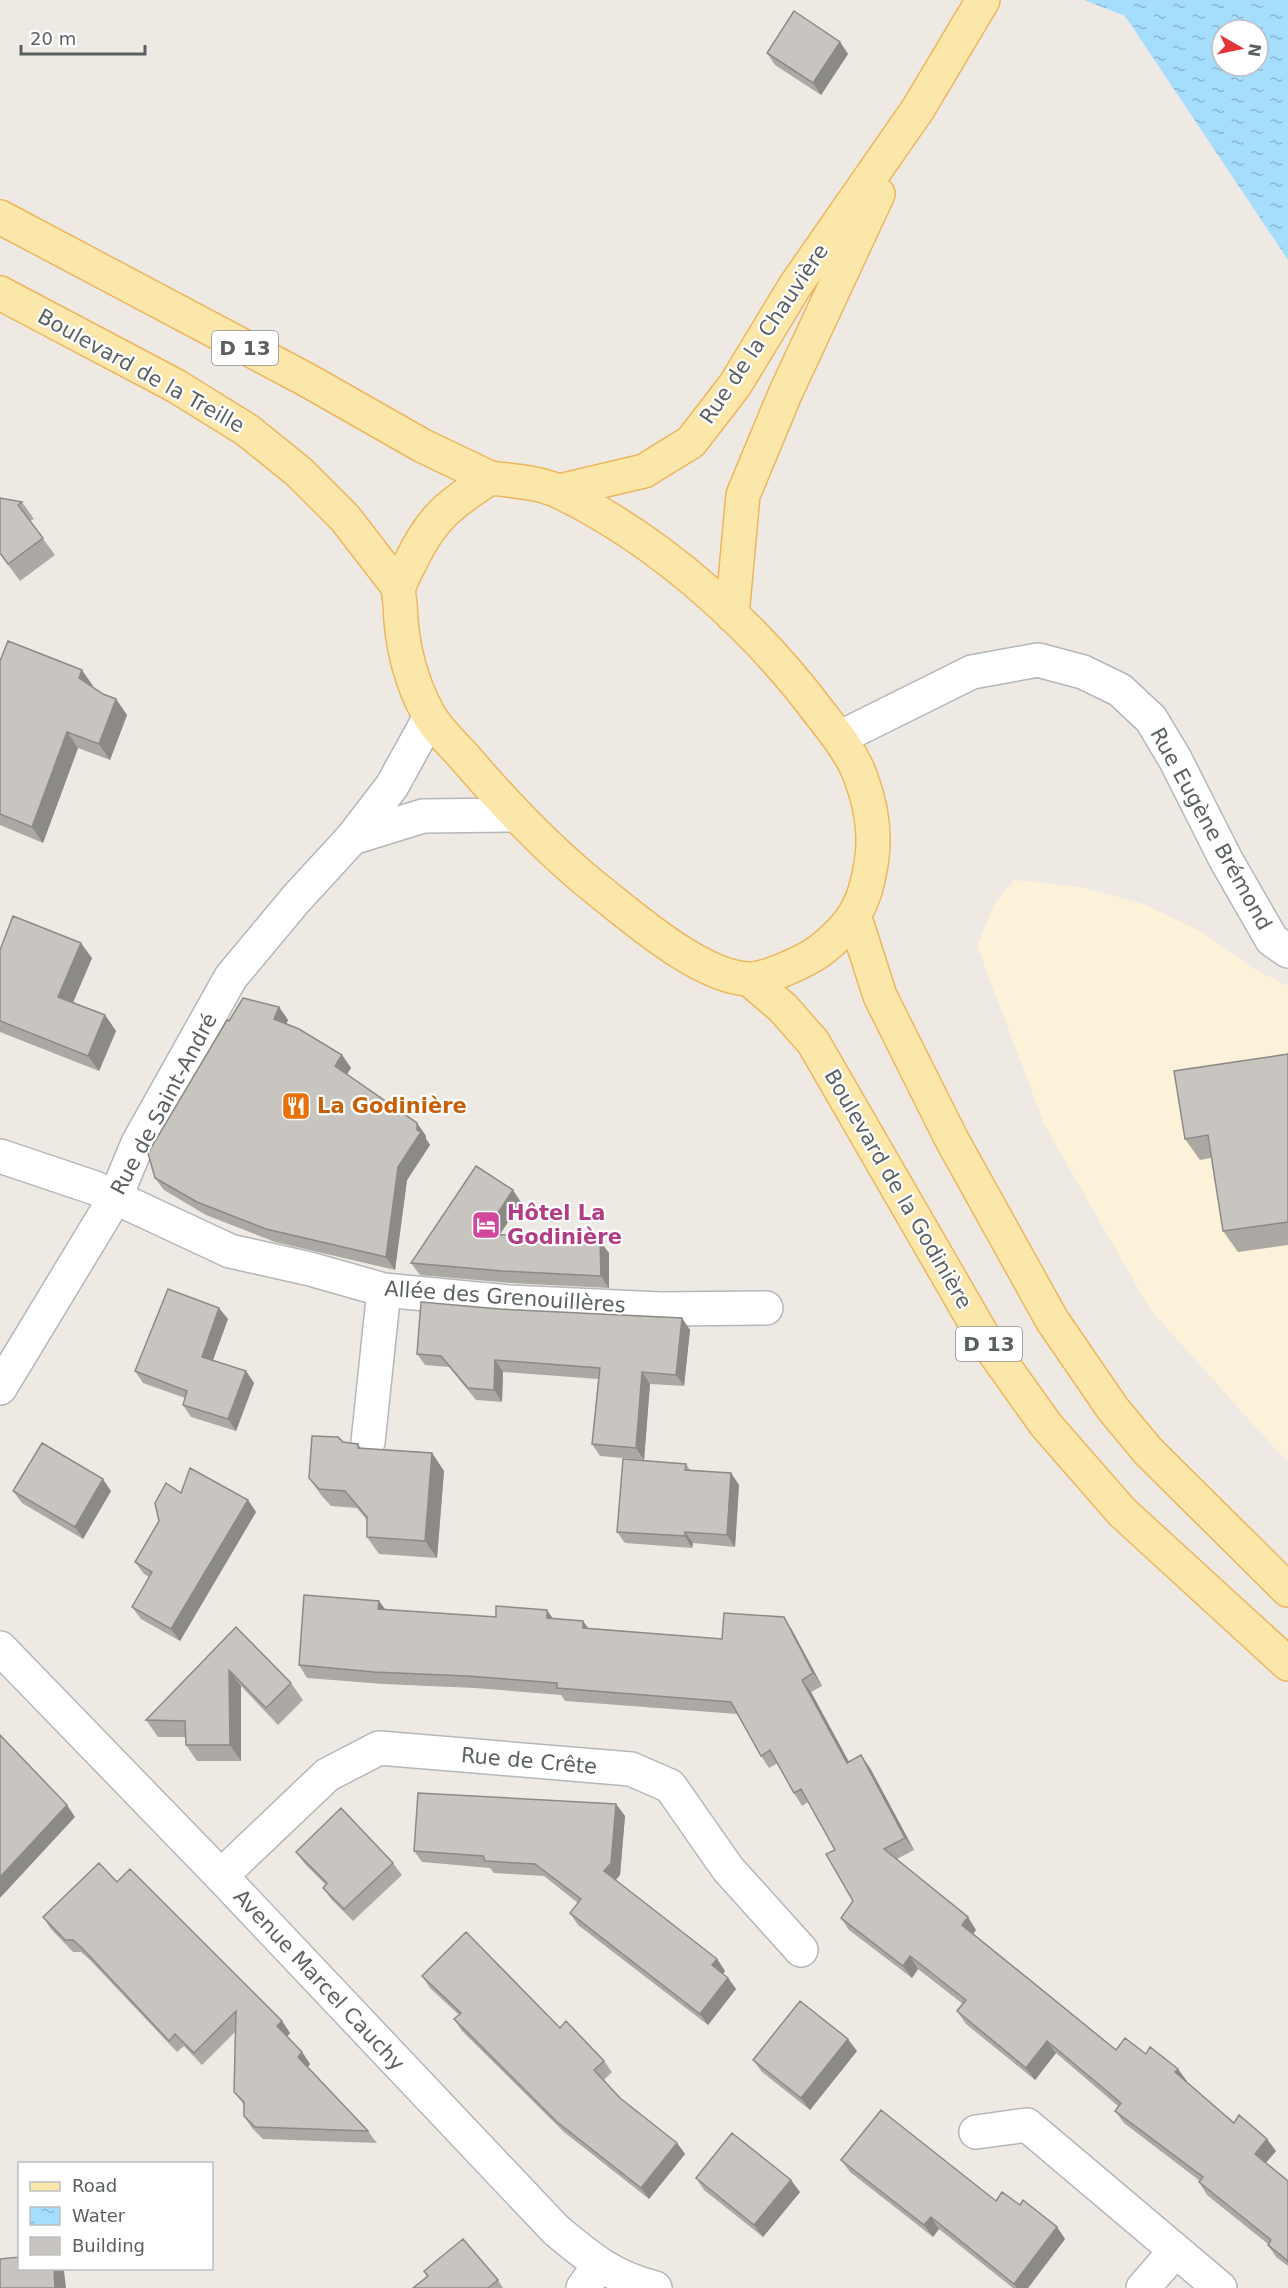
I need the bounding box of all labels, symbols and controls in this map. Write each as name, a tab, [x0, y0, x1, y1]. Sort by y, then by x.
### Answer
scale bar	[21, 18, 146, 56]
north arrow	[1210, 18, 1270, 78]
text: 20 m	[30, 28, 76, 49]
text: N	[1244, 42, 1265, 58]
street label: Rue de la Chauvière	[695, 240, 833, 428]
street label: Boulevard de la Treille	[34, 304, 248, 438]
road number: D 13	[212, 331, 278, 365]
street label: Rue Eugène Brémond	[1145, 724, 1277, 934]
street label: Rue de Saint-André	[106, 1009, 222, 1199]
street label: Boulevard de la Godinière	[819, 1065, 977, 1313]
restaurant icon: La Godinière	[280, 1090, 312, 1122]
place label: La Godinière	[317, 1094, 467, 1118]
place label: Hôtel La Godinière	[507, 1201, 622, 1249]
hotel icon: Hôtel La Godinière	[470, 1209, 502, 1241]
street label: Allée des Grenouillères	[384, 1277, 626, 1317]
road number: D 13	[956, 1327, 1022, 1361]
street label: Rue de Crête	[460, 1743, 598, 1779]
street label: Avenue Marcel Cauchy	[229, 1884, 409, 2076]
legend	[18, 2162, 213, 2270]
text: Road	[72, 2175, 117, 2196]
text: Water	[72, 2205, 126, 2226]
text: Building	[72, 2235, 145, 2256]

